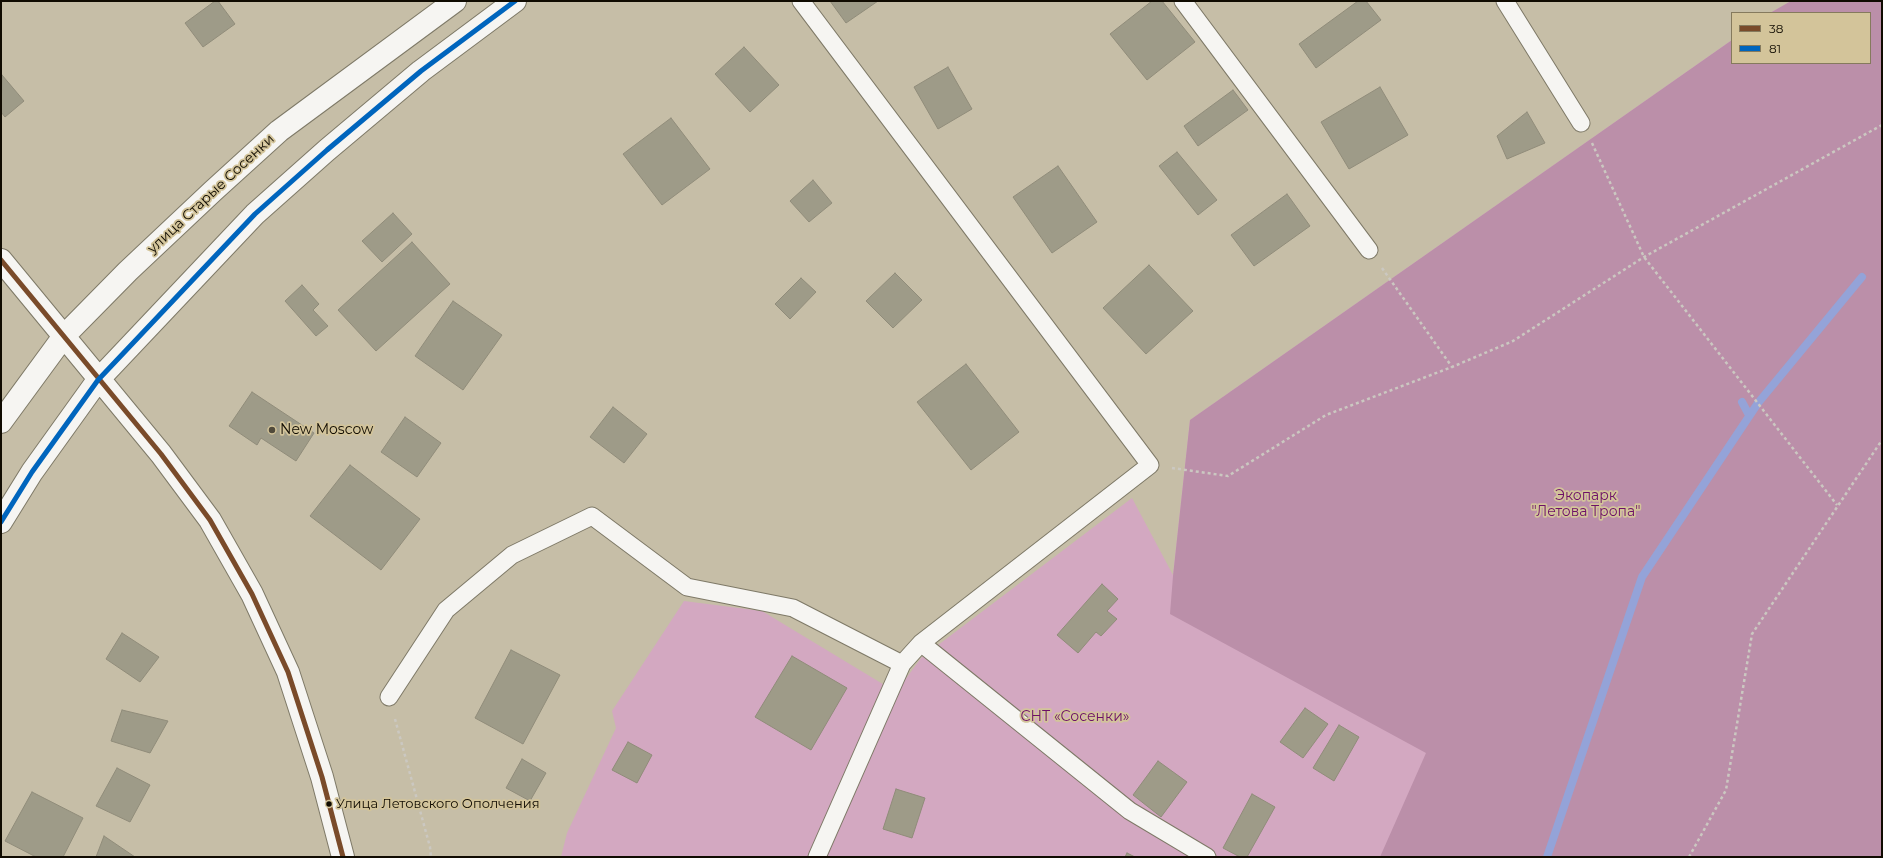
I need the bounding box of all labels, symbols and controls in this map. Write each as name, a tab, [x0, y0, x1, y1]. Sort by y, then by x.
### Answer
legend	[1731, 12, 1871, 64]
text: 38	[1769, 21, 1783, 36]
text: 81	[1769, 41, 1781, 56]
street label: улица Старые Сосенки	[144, 131, 278, 257]
place label: New Moscow	[280, 422, 373, 438]
marker: New Moscow	[267, 425, 277, 435]
park label: Экопарк "Летова Тропа"	[1532, 488, 1640, 520]
park label: СНТ «Сосенки»	[1020, 709, 1130, 725]
place label: Улица Летовского Ополчения	[336, 796, 540, 812]
marker: Улица Летовского Ополчения	[324, 799, 334, 809]

